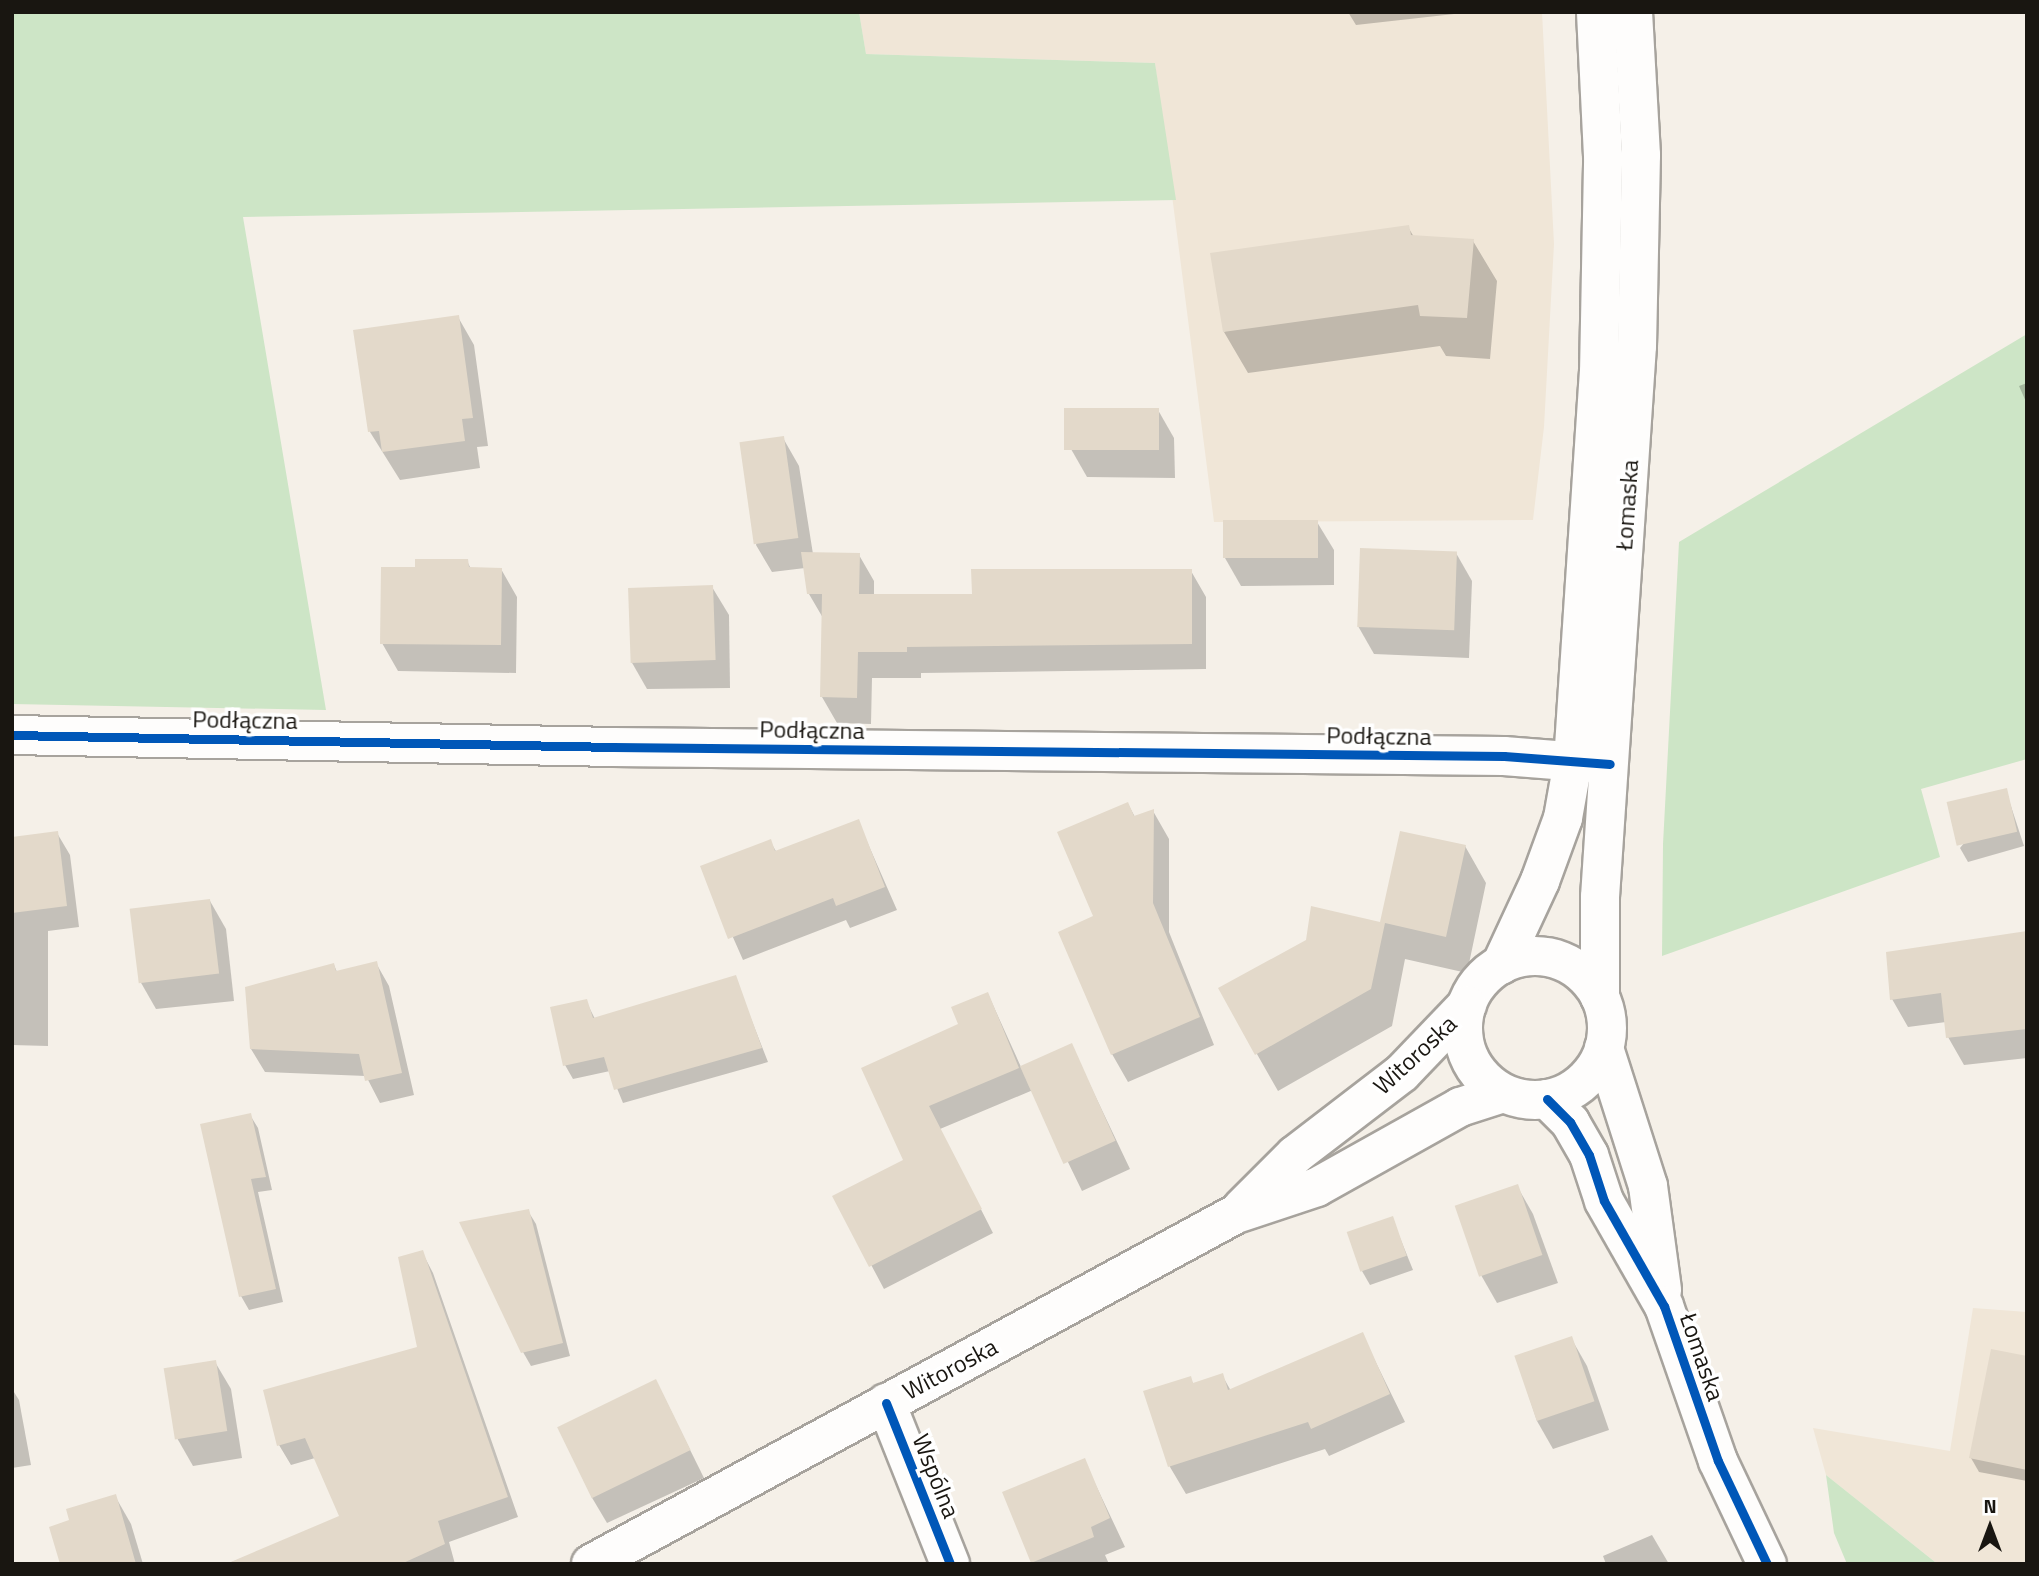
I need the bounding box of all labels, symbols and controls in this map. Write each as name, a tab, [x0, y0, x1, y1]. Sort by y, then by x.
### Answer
street label: Łomaska	[1609, 459, 1645, 551]
street label: Podłączna	[192, 705, 298, 735]
street label: Podłączna	[759, 715, 865, 745]
street label: Podłączna	[1326, 721, 1432, 751]
street label: Witoroska	[1368, 1009, 1462, 1101]
street label: Łomaska	[1674, 1309, 1730, 1405]
street label: Witoroska	[898, 1332, 1002, 1406]
street label: Wspólna	[906, 1430, 966, 1522]
text: N	[1983, 1491, 1997, 1520]
north arrow	[1955, 1492, 2025, 1562]

